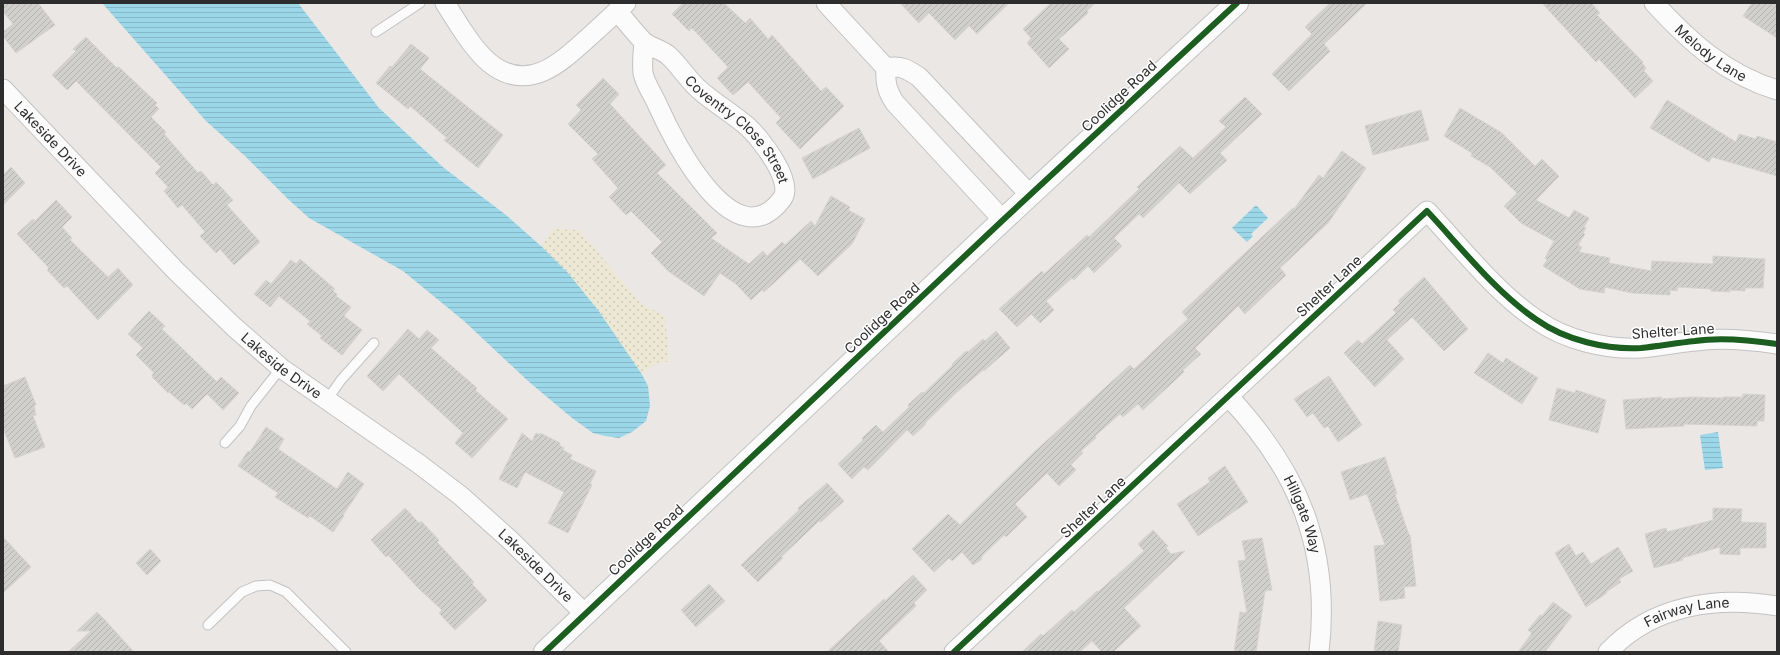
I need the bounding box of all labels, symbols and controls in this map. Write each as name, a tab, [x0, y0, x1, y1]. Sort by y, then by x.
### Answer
street label: Melody Lane	[1672, 20, 1750, 85]
street label: Coolidge Road	[1077, 56, 1160, 135]
street label: Coventry Close Street	[682, 72, 793, 185]
street label: Lakeside Drive	[11, 97, 91, 180]
street label: Shelter Lane	[1292, 251, 1365, 320]
street label: Coolidge Road	[840, 278, 923, 357]
street label: Shelter Lane	[1631, 319, 1715, 342]
street label: Lakeside Drive	[238, 328, 325, 402]
street label: Shelter Lane	[1056, 472, 1129, 541]
street label: Hillgate Way	[1281, 472, 1325, 555]
street label: Coolidge Road	[604, 500, 687, 579]
street label: Lakeside Drive	[495, 525, 577, 605]
street label: Fairway Lane	[1641, 593, 1730, 630]

